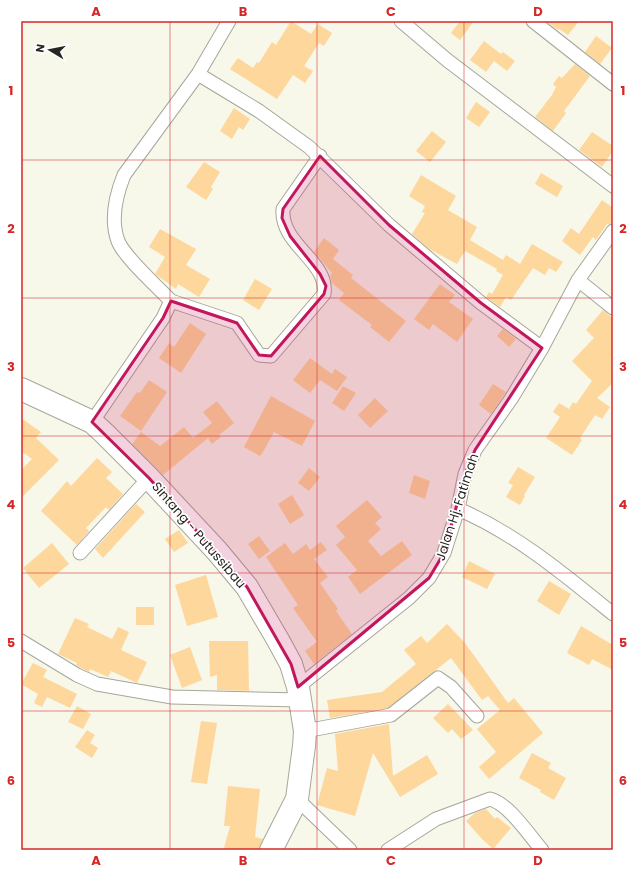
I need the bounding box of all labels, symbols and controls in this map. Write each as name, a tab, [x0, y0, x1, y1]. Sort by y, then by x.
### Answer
text: A	[91, 2, 101, 21]
text: B	[239, 2, 248, 21]
text: C	[386, 2, 396, 21]
text: D	[533, 2, 543, 21]
north arrow	[30, 30, 70, 70]
text: N	[32, 43, 49, 54]
text: 1	[9, 81, 13, 100]
text: 1	[621, 81, 625, 100]
text: 2	[7, 219, 15, 238]
text: 2	[619, 219, 627, 238]
text: 3	[7, 357, 15, 376]
text: 3	[619, 357, 627, 376]
street label: Jalan Hj. Fatimah	[431, 451, 483, 563]
street label: Sintang - Putussibau	[147, 478, 251, 592]
text: 4	[7, 495, 16, 514]
text: 4	[619, 495, 628, 514]
text: 5	[7, 633, 15, 652]
text: 5	[619, 633, 627, 652]
text: 6	[7, 771, 15, 790]
text: 6	[619, 771, 627, 790]
text: A	[91, 851, 101, 870]
text: B	[239, 851, 248, 870]
text: C	[386, 851, 396, 870]
text: D	[533, 851, 543, 870]

